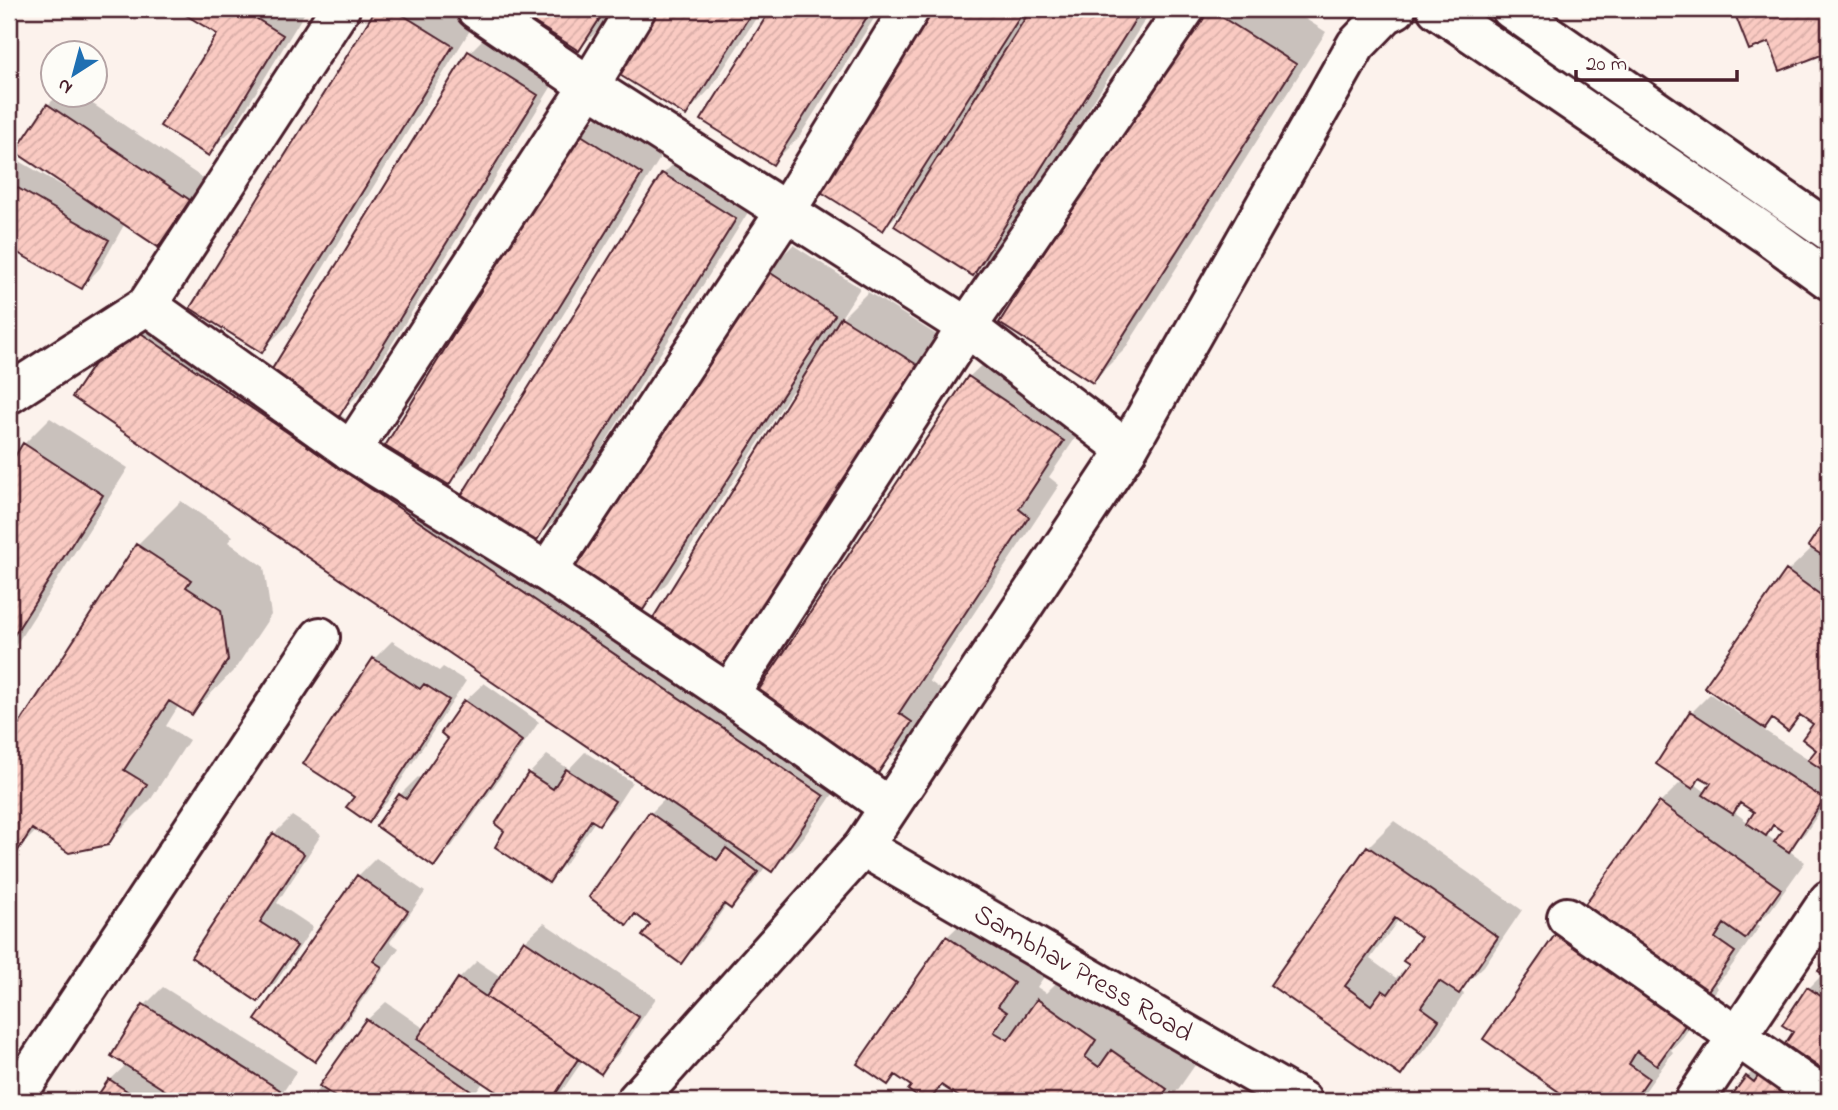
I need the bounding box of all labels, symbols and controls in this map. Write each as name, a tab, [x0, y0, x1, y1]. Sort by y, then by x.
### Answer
north arrow	[38, 38, 108, 108]
scale bar	[1576, 38, 1736, 82]
text: 20 m	[1586, 50, 1627, 80]
text: N	[52, 71, 79, 100]
street label: Sambhav Press Road	[966, 895, 1200, 1054]

